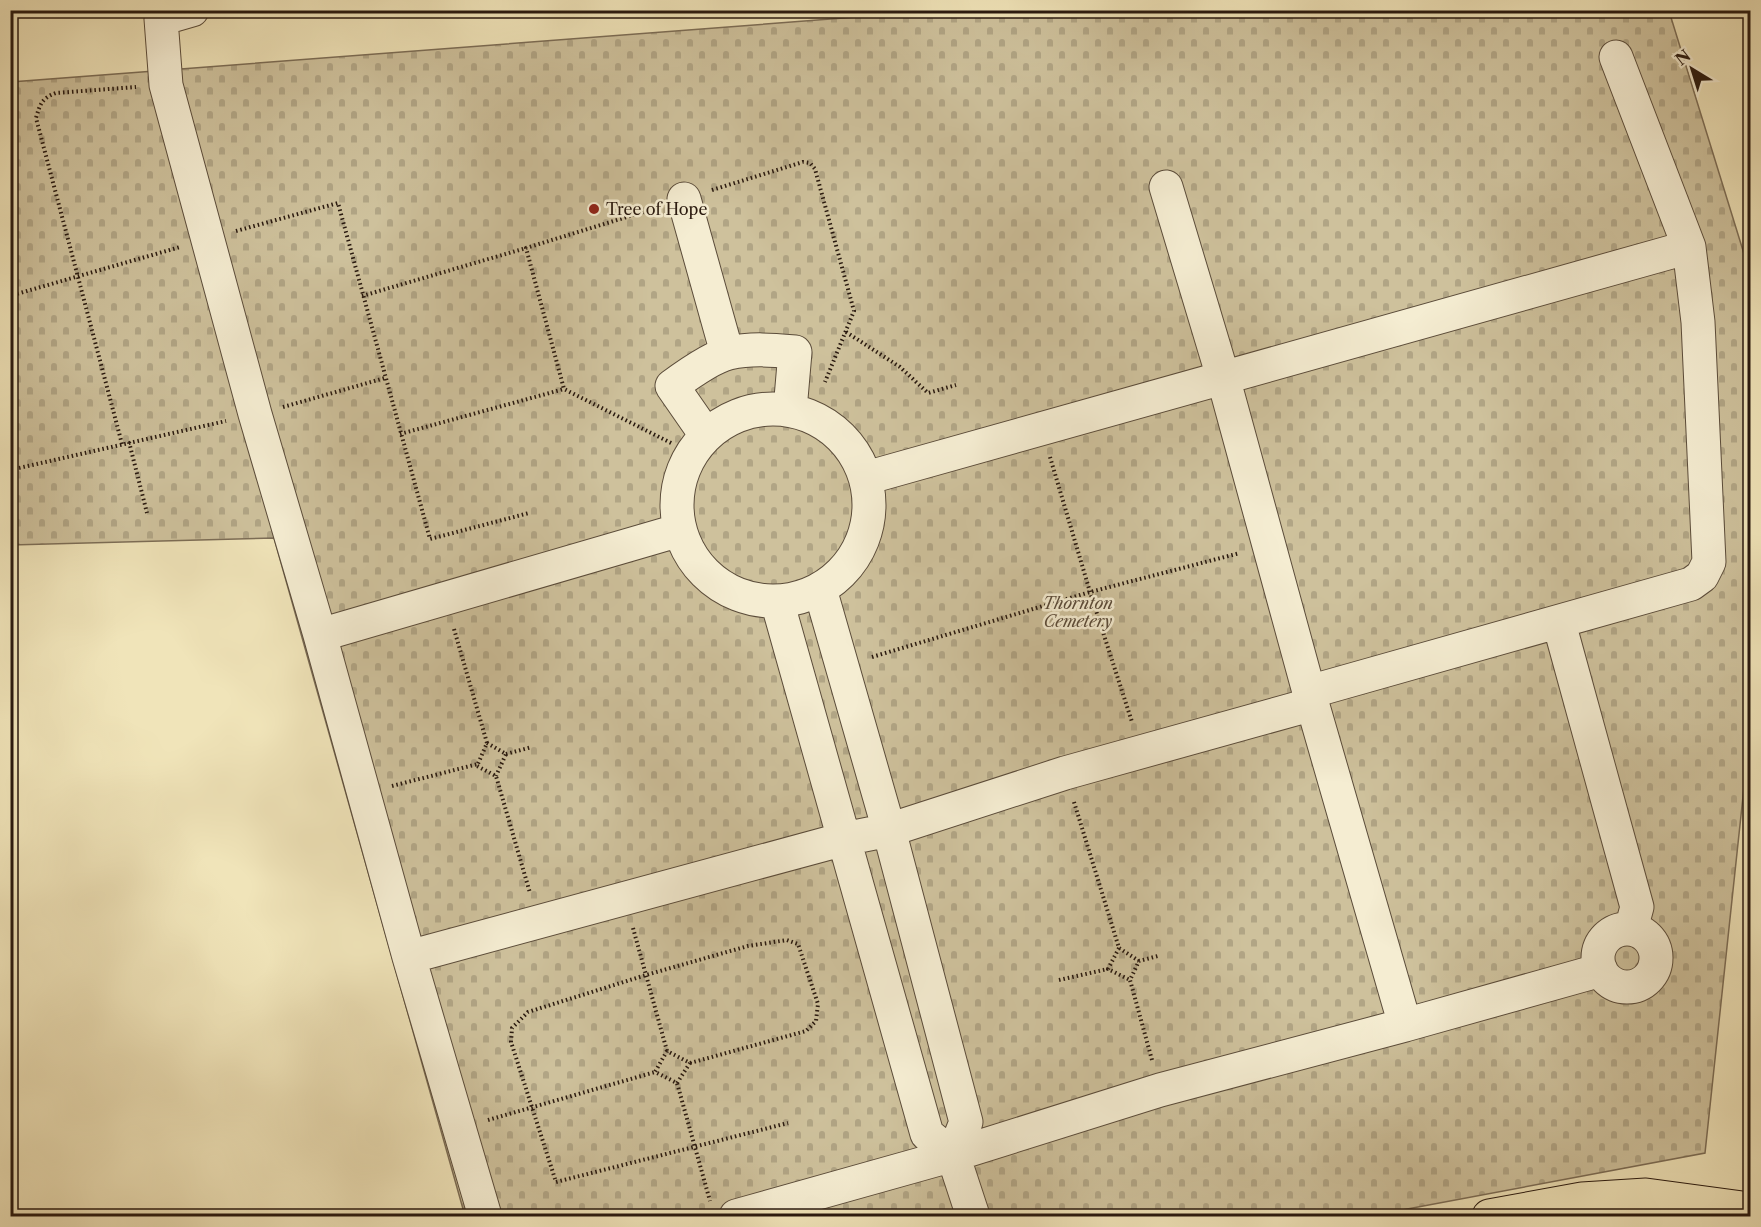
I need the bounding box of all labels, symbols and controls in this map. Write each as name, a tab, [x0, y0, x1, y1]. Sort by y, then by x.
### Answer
north arrow	[1662, 39, 1722, 99]
text: N	[1671, 45, 1694, 69]
place label: Tree of Hope	[606, 199, 707, 219]
marker: Tree of Hope	[587, 202, 601, 216]
park label: Thornton Cemetery	[1043, 593, 1113, 631]

